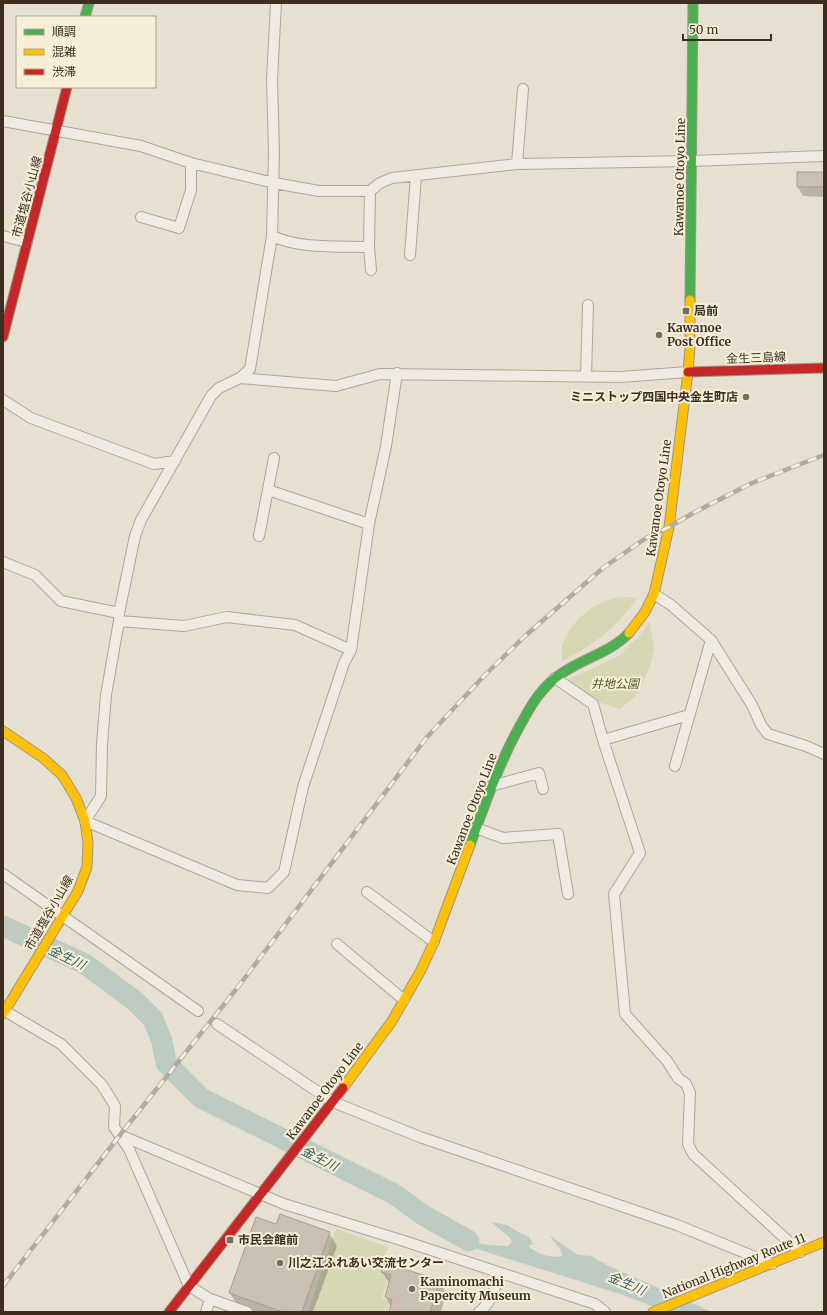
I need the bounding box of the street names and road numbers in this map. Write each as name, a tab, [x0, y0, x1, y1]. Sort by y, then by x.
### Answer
street label: Kawanoe Otoyo Line	[671, 118, 688, 236]
street label: 市道塩谷小山線	[8, 154, 45, 239]
street label: 金生三島線	[726, 349, 786, 366]
street label: Kawanoe Otoyo Line	[643, 438, 674, 558]
street label: Kawanoe Otoyo Line	[443, 751, 500, 867]
street label: 市道塩谷小山線	[21, 873, 76, 953]
street label: Kawanoe Otoyo Line	[283, 1039, 366, 1142]
street label: National Highway Route 11	[660, 1230, 808, 1301]

